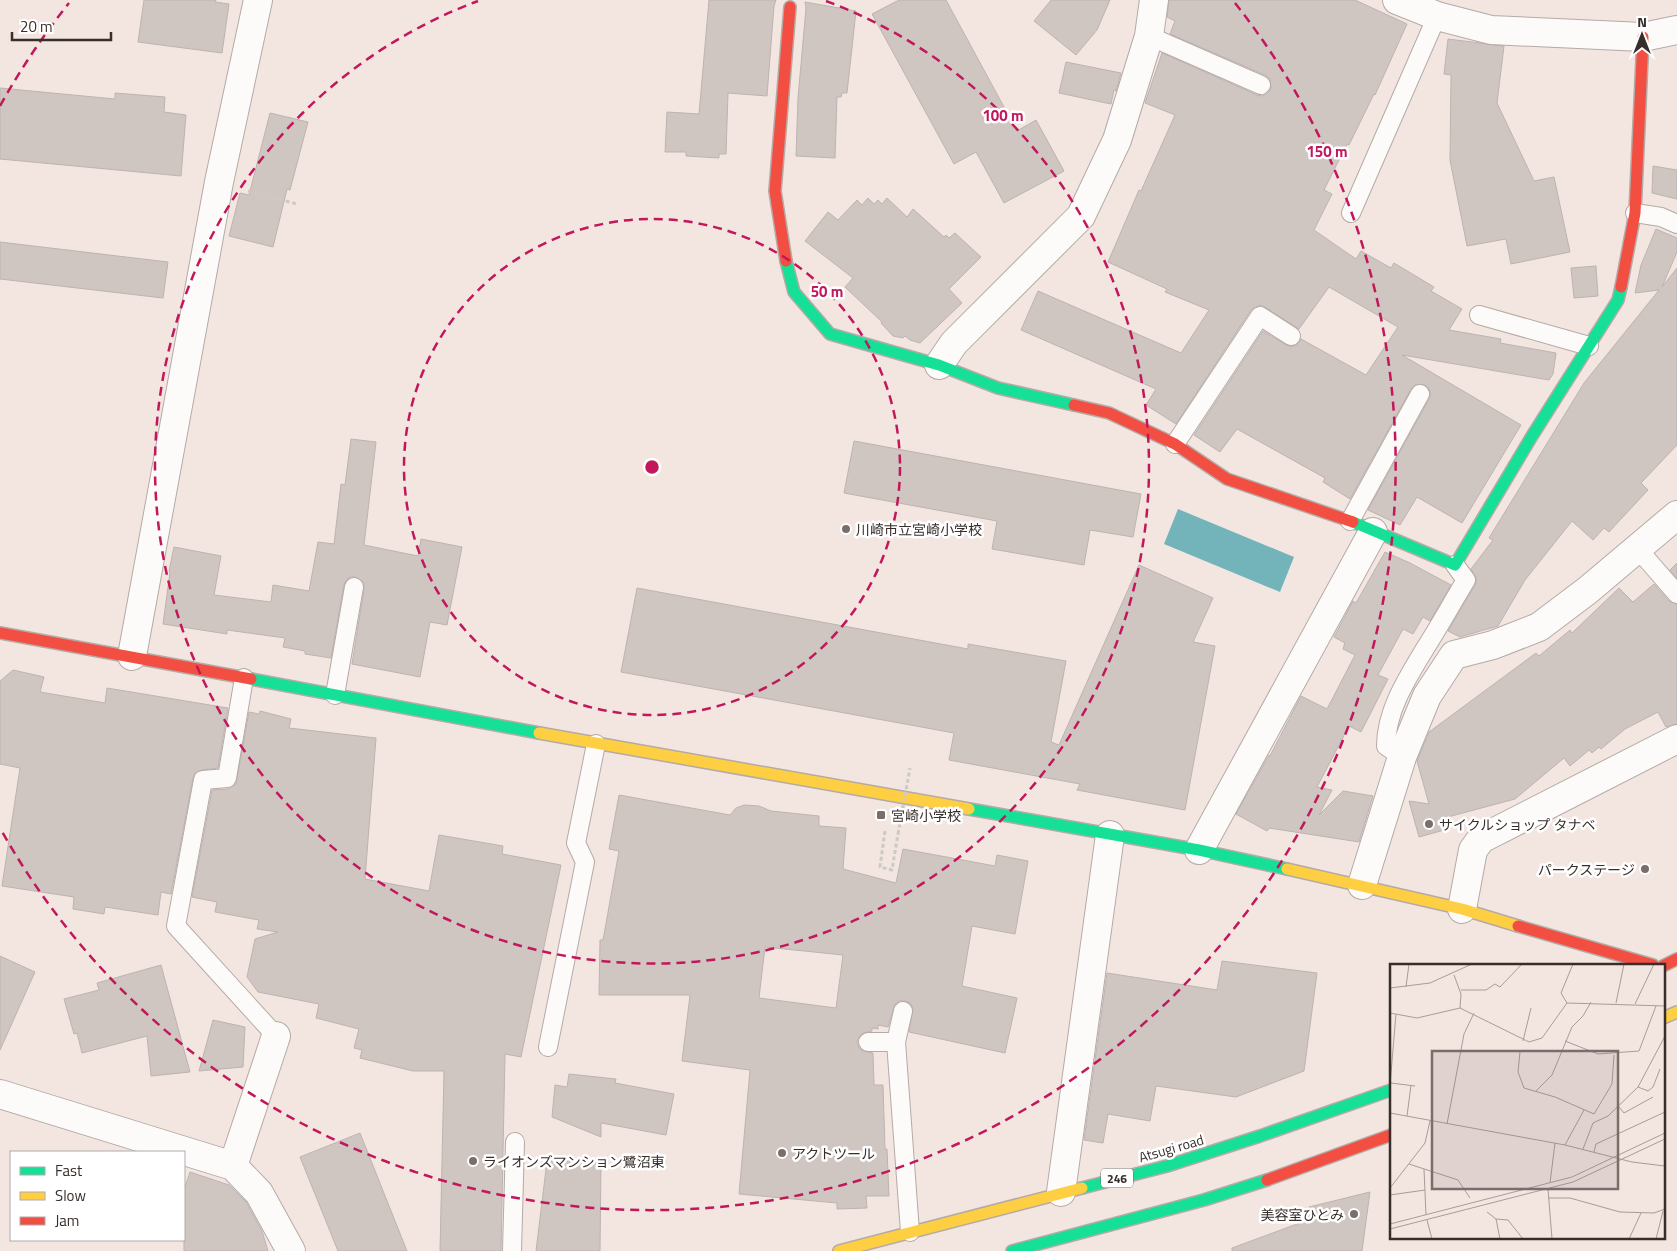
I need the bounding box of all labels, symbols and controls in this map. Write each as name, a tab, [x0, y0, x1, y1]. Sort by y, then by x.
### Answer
scale bar	[12, 10, 111, 42]
north arrow	[1617, 10, 1667, 60]
text: N	[1637, 11, 1647, 32]
text: 20 m	[20, 15, 53, 38]
text: 100 m	[982, 104, 1024, 127]
text: 150 m	[1306, 140, 1348, 163]
text: 50 m	[811, 280, 843, 303]
centre of rings	[643, 458, 661, 476]
place label: 川崎市立宮崎小学校	[856, 519, 982, 540]
marker: 川崎市立宮崎小学校	[840, 523, 852, 535]
place label: 宮崎小学校	[891, 805, 961, 826]
marker: 宮崎小学校	[875, 809, 887, 821]
place label: サイクルショップ タナベ	[1439, 814, 1595, 835]
marker: サイクルショップ タナベ	[1423, 818, 1435, 830]
place label: パークステージ	[1538, 859, 1635, 880]
marker: パークステージ	[1639, 863, 1651, 875]
inset map	[1390, 964, 1664, 1238]
street label: Atsugi road	[1136, 1129, 1206, 1167]
place label: アクトツール	[792, 1143, 875, 1164]
marker: アクトツール	[776, 1147, 788, 1159]
legend	[10, 1151, 185, 1241]
place label: ライオンズマンション鷺沼東	[483, 1151, 665, 1172]
marker: ライオンズマンション鷺沼東	[467, 1155, 479, 1167]
text: Fast	[55, 1159, 83, 1182]
road number: 246	[1101, 1168, 1133, 1188]
text: Slow	[55, 1184, 86, 1207]
place label: 美容室ひとみ	[1260, 1204, 1344, 1225]
marker: 美容室ひとみ	[1348, 1208, 1360, 1220]
text: Jam	[55, 1209, 79, 1232]

